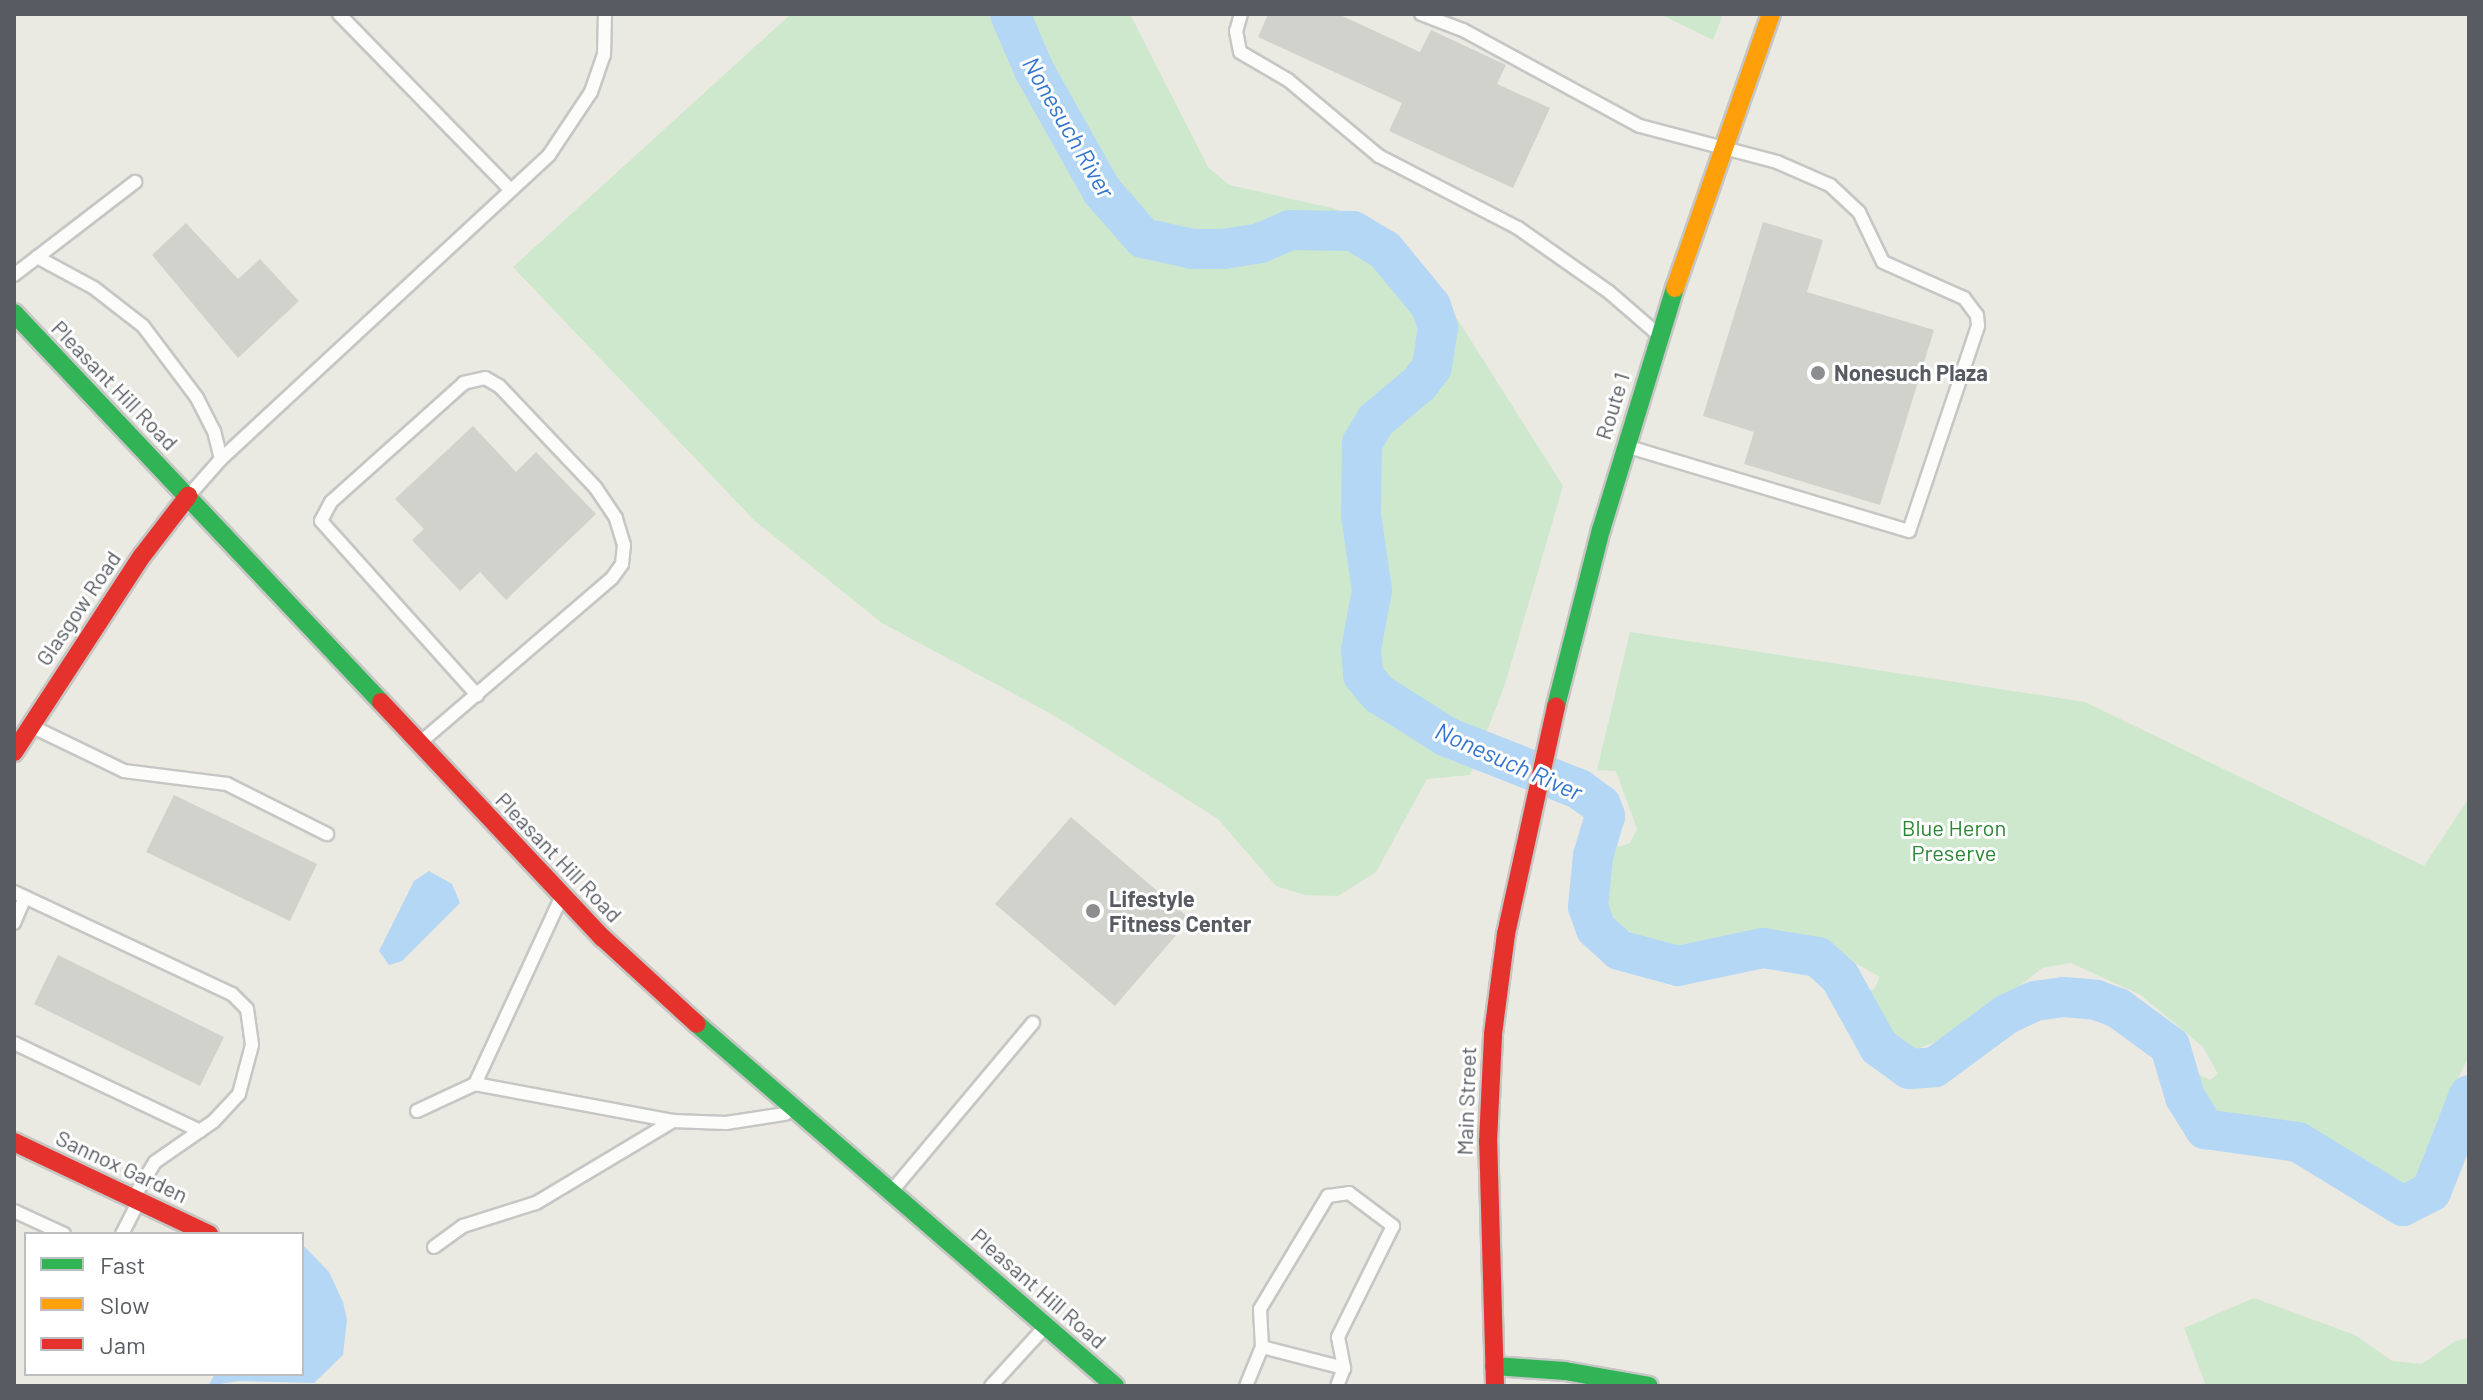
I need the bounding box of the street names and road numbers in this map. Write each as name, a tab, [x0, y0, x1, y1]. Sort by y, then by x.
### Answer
street label: Pleasant Hill Road	[46, 315, 184, 455]
street label: Route 1	[1589, 369, 1635, 443]
street label: Glasgow Road	[30, 546, 126, 670]
street label: Pleasant Hill Road	[490, 787, 628, 927]
street label: Main Street	[1451, 1046, 1481, 1156]
street label: Sannox Garden	[52, 1124, 192, 1208]
street label: Pleasant Hill Road	[966, 1222, 1112, 1354]

